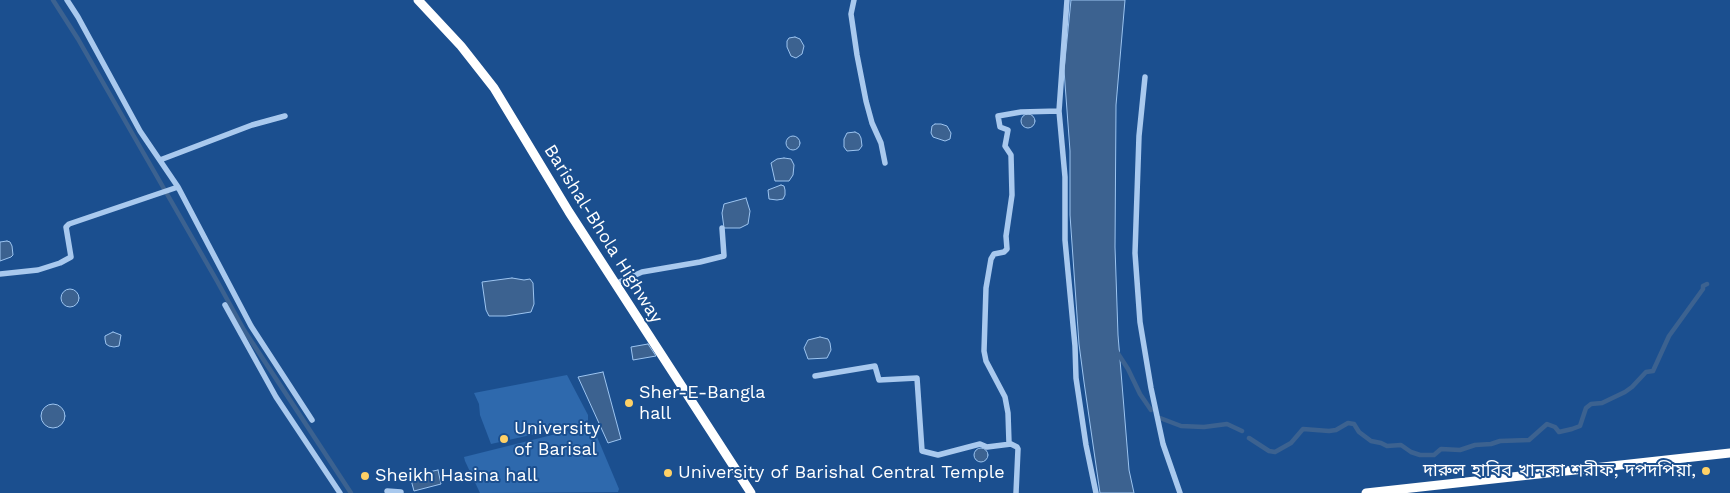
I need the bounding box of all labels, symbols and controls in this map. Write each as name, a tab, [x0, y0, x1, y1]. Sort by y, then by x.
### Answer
street label: Barishal-Bhola Highway	[539, 141, 667, 327]
place label: Sher-E-Bangla hall	[639, 382, 765, 424]
marker: Sher-E-Bangla hall	[623, 397, 635, 409]
place label: University of Barisal	[514, 418, 600, 460]
marker: University of Barisal	[498, 433, 510, 445]
place label: দারুল হাবিব খানকা শরীফ, দপদপিয়া,	[1423, 460, 1696, 482]
place label: University of Barishal Central Temple	[678, 462, 1005, 484]
place label: Sheikh Hasina hall	[375, 465, 538, 487]
marker: দারুল হাবিব খানকা শরীফ, দপদপিয়া,	[1700, 465, 1712, 477]
marker: University of Barishal Central Temple	[662, 467, 674, 479]
marker: Sheikh Hasina hall	[359, 470, 371, 482]

